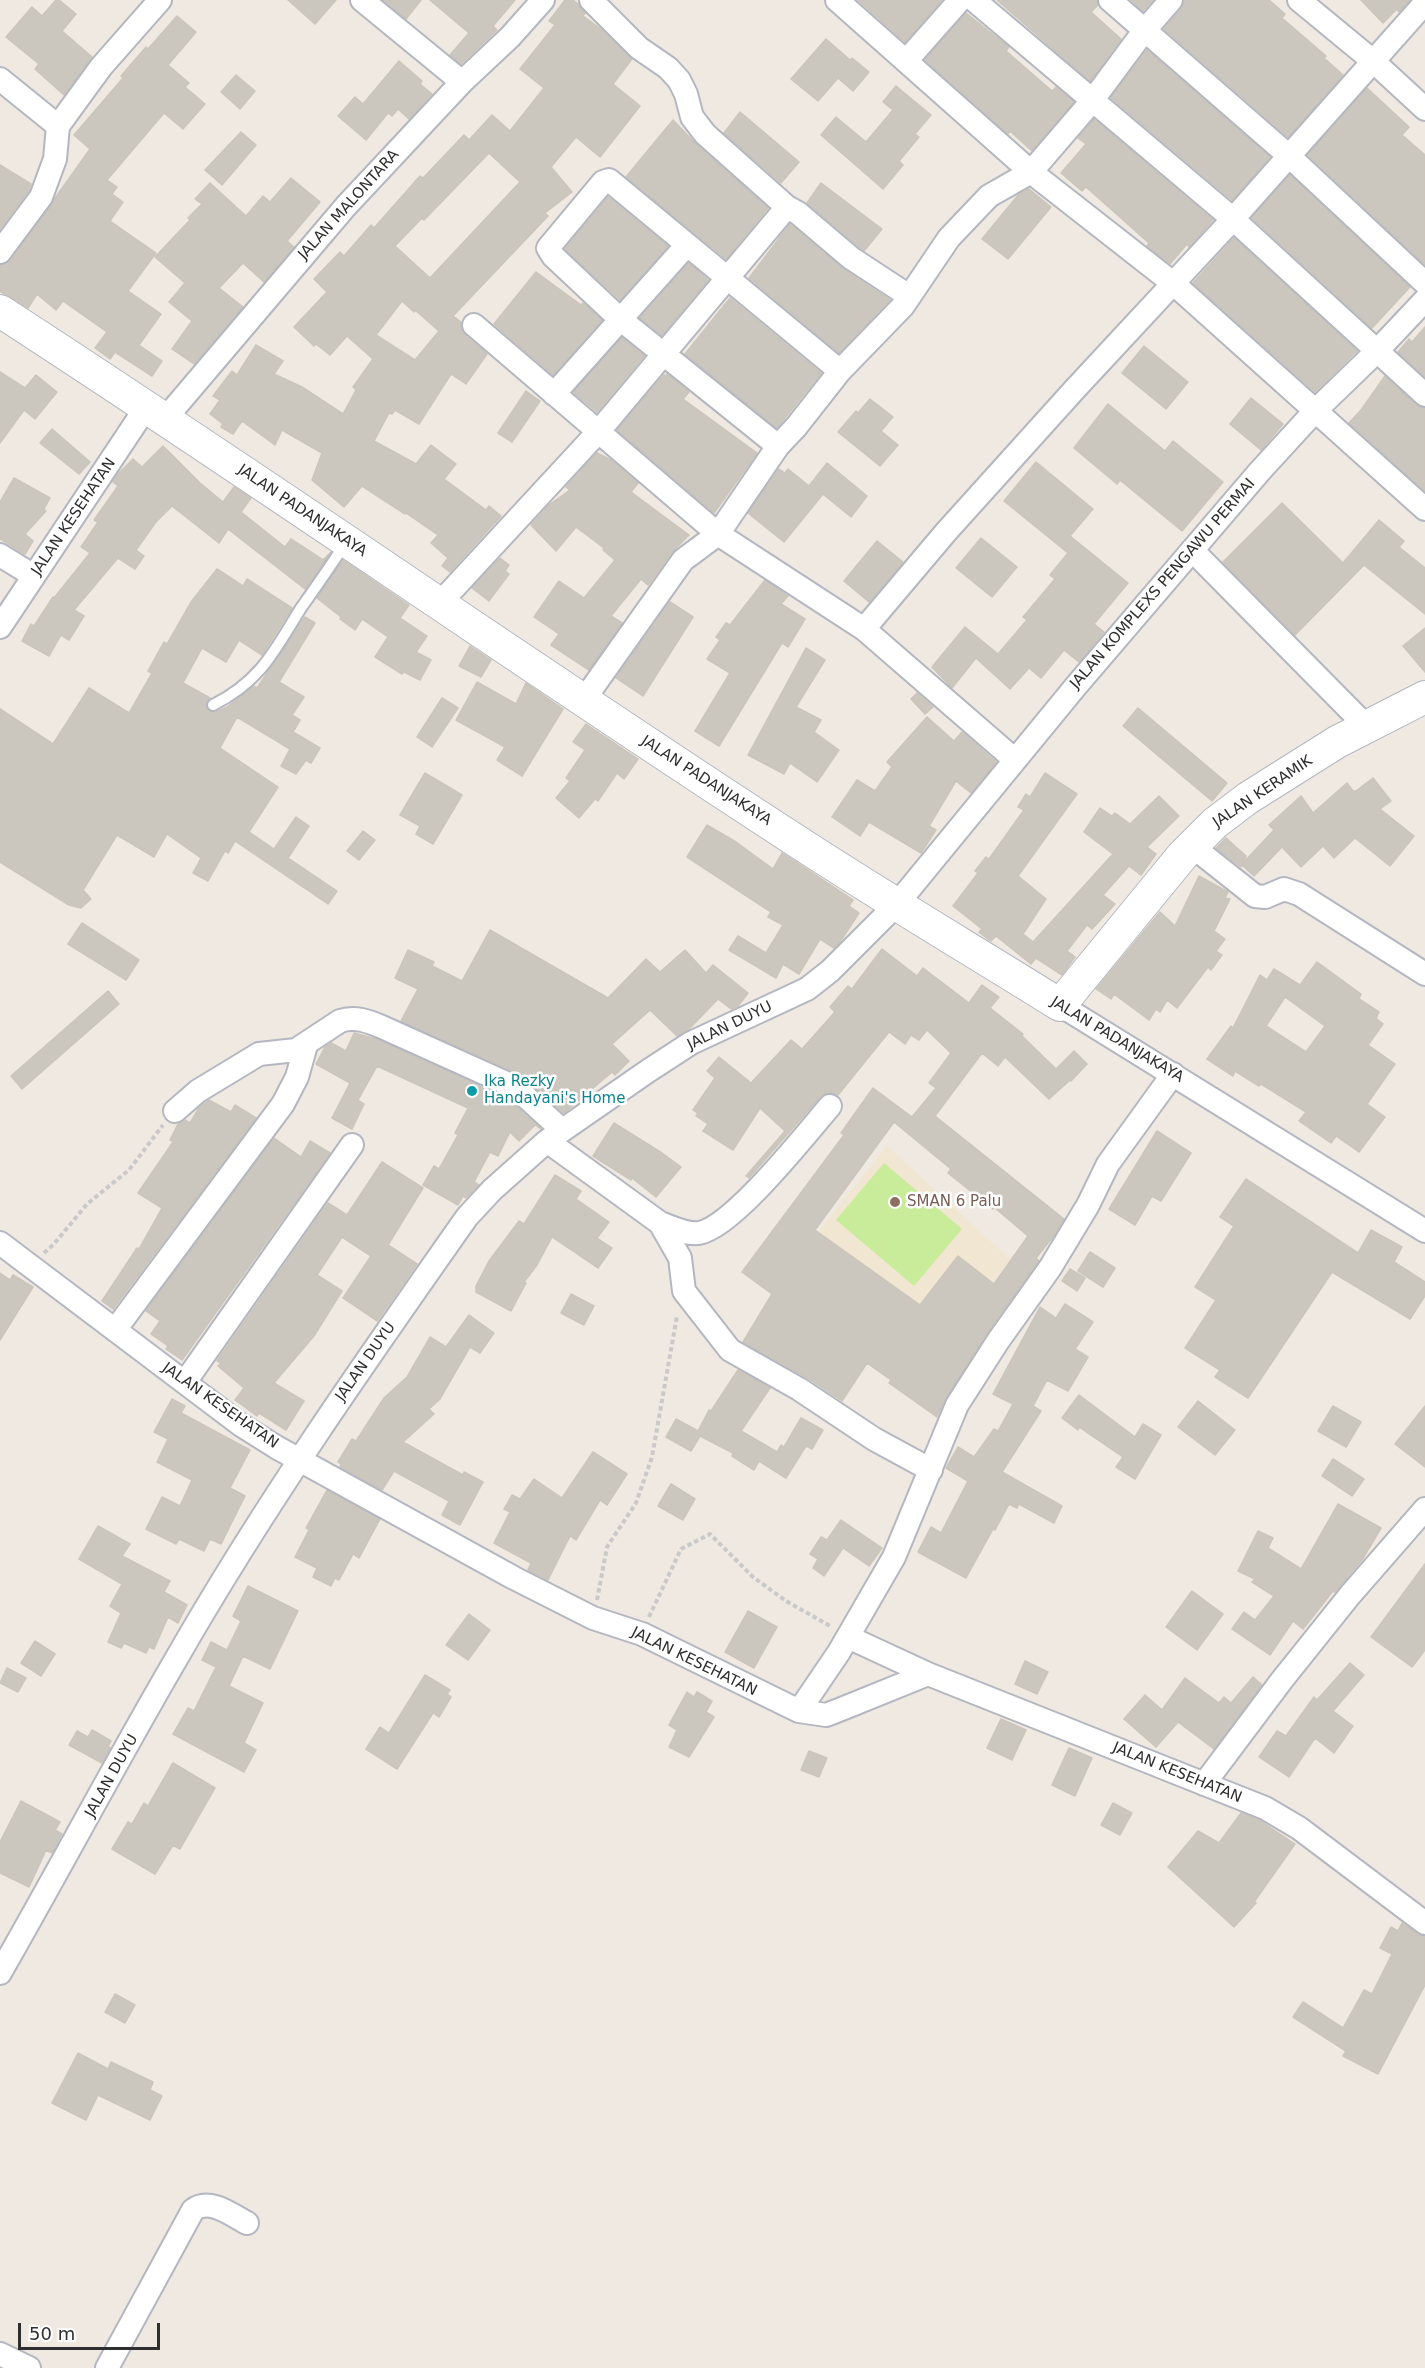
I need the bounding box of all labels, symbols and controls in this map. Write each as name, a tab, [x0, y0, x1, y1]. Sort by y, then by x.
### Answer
street label: JALAN MALONTARA	[295, 146, 403, 264]
street label: JALAN KESEHATAN	[28, 455, 120, 579]
street label: JALAN PADANJAKAYA	[234, 461, 370, 561]
street label: JALAN KOMPLEXS PENGAWU PERMAI	[1067, 475, 1259, 693]
street label: JALAN PADANJAKAYA	[637, 732, 775, 830]
street label: JALAN KERAMIK	[1210, 752, 1316, 832]
street label: JALAN PADANJAKAYA	[1047, 993, 1187, 1087]
street label: JALAN DUYU	[685, 998, 775, 1054]
place label: Ika Rezky Handayani's Home	[484, 1073, 625, 1108]
marker: Ika Rezky Handayani's Home	[465, 1084, 479, 1098]
place label: SMAN 6 Palu	[907, 1193, 1001, 1211]
marker: SMAN 6 Palu	[888, 1195, 902, 1209]
street label: JALAN DUYU	[332, 1319, 400, 1405]
street label: JALAN KESEHATAN	[159, 1359, 281, 1453]
street label: JALAN KESEHATAN	[628, 1624, 760, 1700]
street label: JALAN DUYU	[82, 1731, 142, 1821]
street label: JALAN KESEHATAN	[1110, 1739, 1244, 1807]
scale bar	[21, 2311, 164, 2349]
text: 50 m	[29, 2323, 75, 2344]

